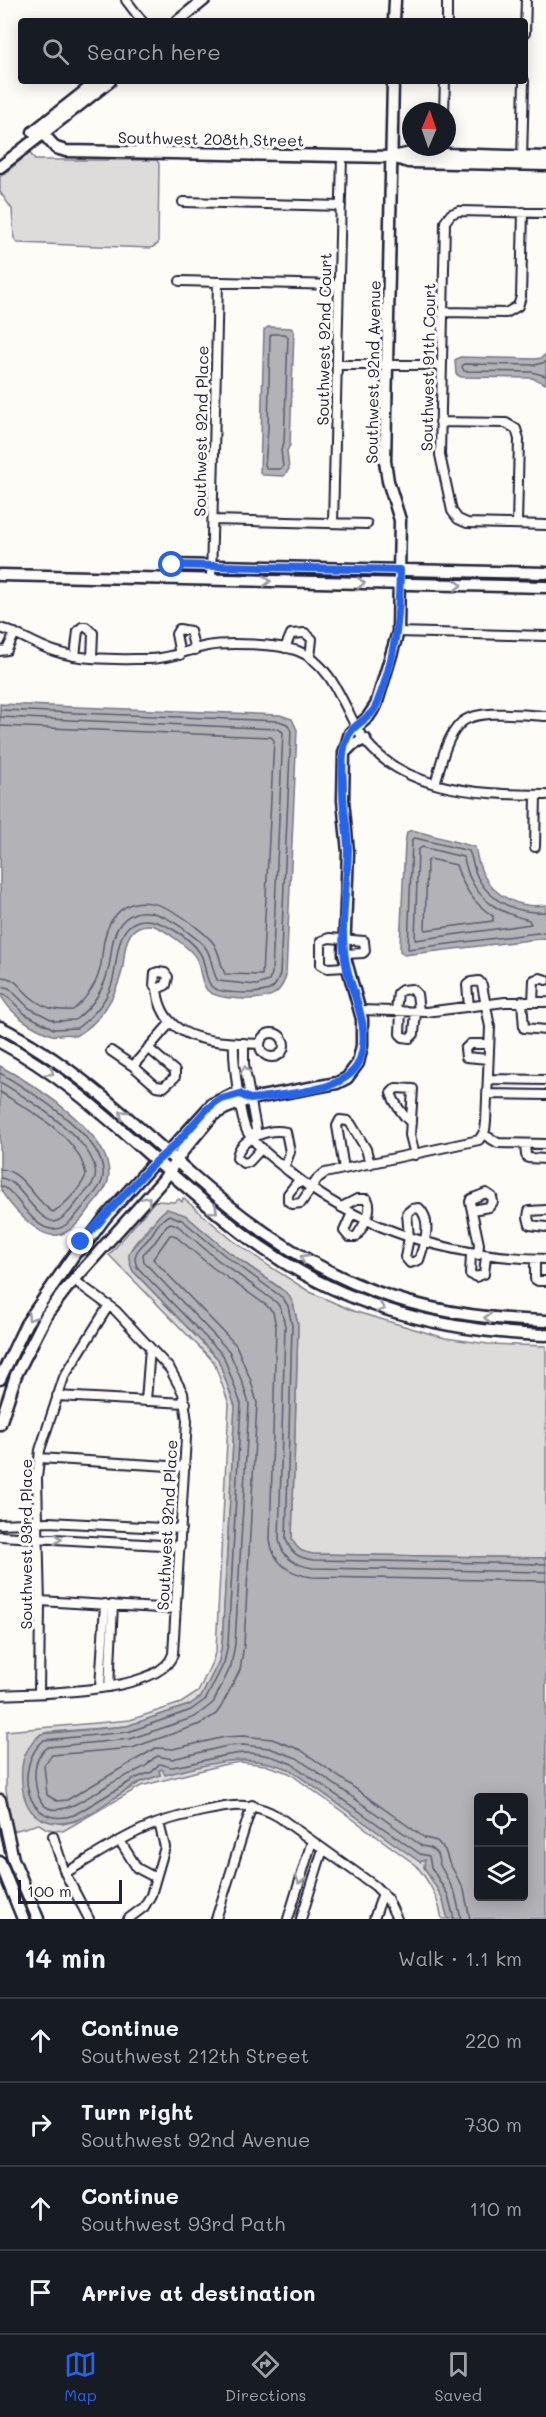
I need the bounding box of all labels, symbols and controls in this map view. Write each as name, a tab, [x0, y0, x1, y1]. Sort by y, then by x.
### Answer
search box	[18, 18, 528, 84]
icon: search	[39, 35, 72, 68]
text: Search here	[87, 37, 221, 66]
north arrow	[402, 102, 456, 156]
street label: Southwest 208th Street	[118, 126, 304, 151]
street label: Southwest 92nd Court	[311, 252, 336, 426]
street label: Southwest 92nd Avenue	[360, 280, 385, 464]
street label: Southwest 91th Court	[416, 283, 439, 451]
street label: Southwest 92nd Place	[189, 345, 212, 517]
route start	[158, 551, 184, 577]
one-way arrow	[262, 575, 271, 587]
one-way arrow	[357, 577, 366, 589]
one-way arrow	[454, 579, 463, 591]
one-way arrow	[43, 1065, 54, 1076]
one-way arrow	[240, 1066, 252, 1075]
one-way arrow	[119, 1110, 130, 1121]
one-way arrow	[140, 1196, 151, 1207]
one-way arrow	[207, 1203, 218, 1214]
route end	[67, 1228, 93, 1254]
one-way arrow	[299, 1254, 310, 1266]
one-way arrow	[375, 1301, 386, 1314]
one-way arrow	[26, 1311, 38, 1321]
one-way arrow	[483, 1312, 492, 1325]
street label: Southwest 92nd Place	[152, 1439, 181, 1611]
street label: Southwest 93rd Place	[15, 1459, 36, 1629]
one-way arrow	[54, 1533, 63, 1546]
map controls	[474, 1793, 528, 1901]
button: locate	[474, 1793, 528, 1847]
button: layers	[474, 1847, 528, 1901]
one-way arrow	[295, 1874, 307, 1885]
scale bar	[18, 1877, 122, 1904]
text: 100 m	[27, 1880, 72, 1901]
text: 14 min	[24, 1941, 106, 1975]
text: Walk · 1.1 km	[398, 1945, 522, 1971]
text: Continue	[81, 2013, 179, 2042]
icon: ahead	[24, 2024, 57, 2057]
text: 220 m	[465, 2027, 522, 2053]
text: Southwest 212th Street	[81, 2042, 309, 2068]
text: Turn right	[81, 2097, 193, 2126]
icon: right	[24, 2108, 57, 2141]
text: 730 m	[464, 2111, 522, 2137]
text: Southwest 92nd Avenue	[81, 2126, 310, 2152]
text: Continue	[81, 2181, 179, 2210]
icon: ahead	[24, 2192, 57, 2225]
text: 110 m	[469, 2195, 522, 2221]
text: Southwest 93rd Path	[81, 2210, 285, 2236]
icon: arrive	[24, 2276, 57, 2309]
text: Arrive at destination	[81, 2278, 316, 2307]
tab: Map	[64, 2348, 97, 2405]
tab: Directions	[225, 2348, 306, 2405]
tab: Saved	[434, 2348, 482, 2405]

